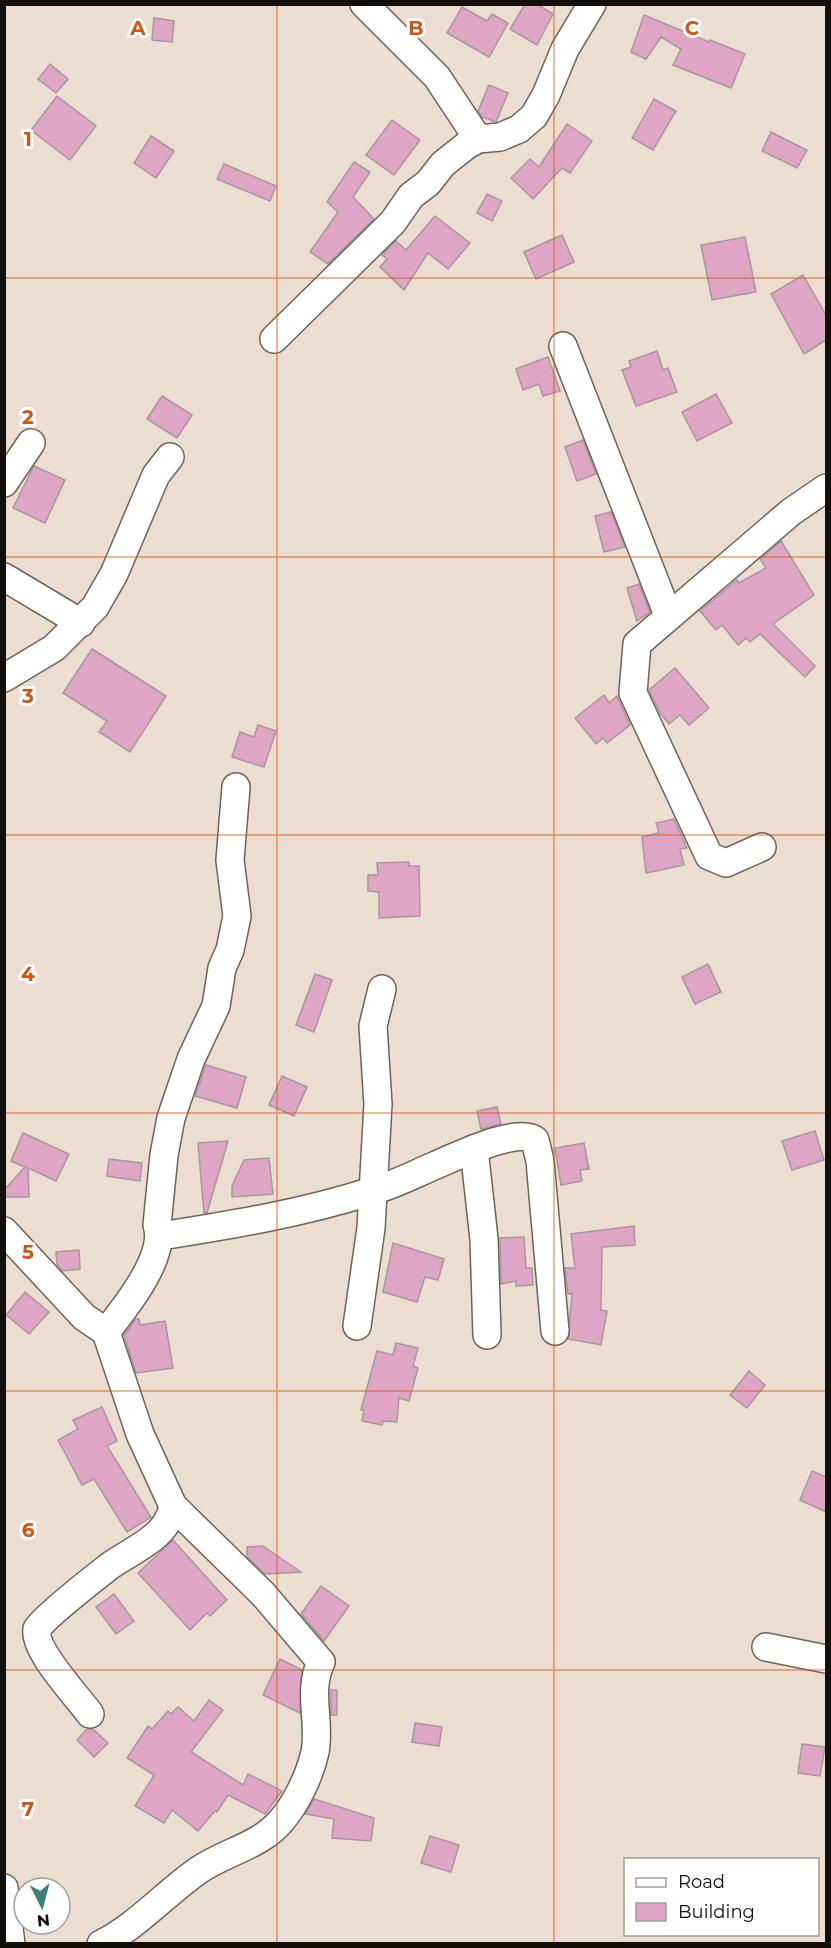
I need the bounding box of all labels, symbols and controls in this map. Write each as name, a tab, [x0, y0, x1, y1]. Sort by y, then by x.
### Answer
text: A	[129, 16, 146, 40]
text: B	[408, 16, 424, 40]
text: C	[685, 16, 700, 40]
text: 1	[24, 127, 32, 151]
text: 2	[22, 405, 34, 429]
text: 3	[21, 684, 34, 708]
text: 4	[21, 962, 35, 986]
text: 5	[22, 1240, 34, 1264]
text: 6	[22, 1518, 35, 1542]
text: 7	[22, 1797, 34, 1821]
legend	[624, 1858, 819, 1936]
text: Road	[678, 1871, 725, 1893]
north arrow	[12, 1876, 72, 1936]
text: Building	[678, 1901, 755, 1923]
text: N	[36, 1910, 51, 1931]

